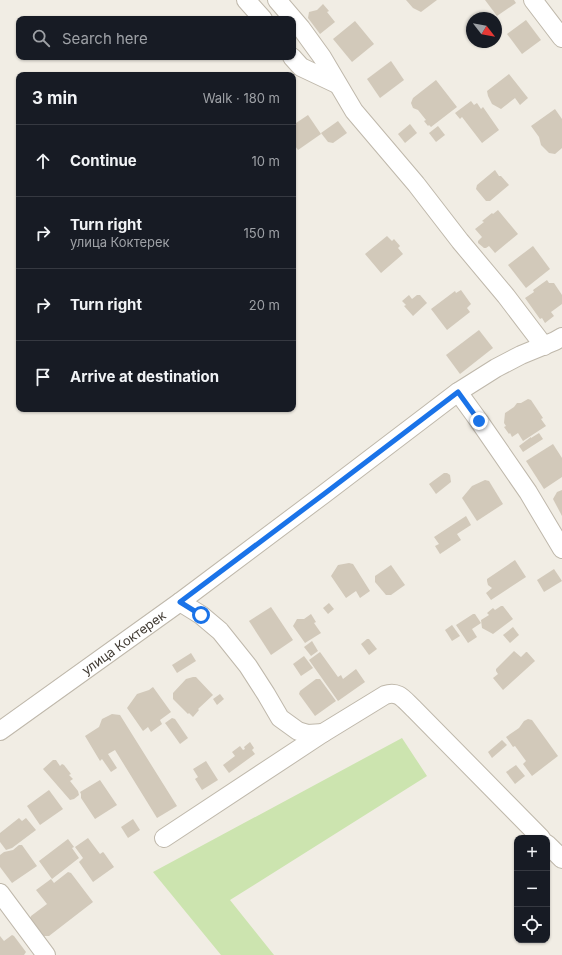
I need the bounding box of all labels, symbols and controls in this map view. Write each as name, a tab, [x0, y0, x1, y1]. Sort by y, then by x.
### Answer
north arrow	[466, 12, 502, 48]
search box	[16, 16, 296, 60]
icon: search	[30, 27, 52, 49]
text: Search here	[62, 29, 148, 48]
text: 3 min	[32, 88, 78, 108]
text: Walk · 180 m	[203, 90, 280, 106]
icon: ahead	[32, 150, 54, 172]
text: Continue	[70, 151, 137, 170]
text: 10 m	[251, 153, 280, 169]
text: Turn right	[70, 215, 142, 234]
icon: right	[32, 222, 54, 244]
text: 150 m	[244, 225, 280, 241]
text: улица Коктерек	[70, 234, 170, 250]
icon: right	[32, 294, 54, 316]
text: Turn right	[70, 295, 142, 314]
text: 20 m	[249, 297, 280, 313]
icon: arrive	[32, 366, 54, 388]
text: Arrive at destination	[70, 367, 219, 386]
route end	[470, 412, 488, 430]
route start	[192, 606, 210, 624]
street label: улица Коктерек	[78, 607, 169, 678]
map controls	[514, 835, 550, 943]
button: +	[514, 835, 550, 871]
button: −	[514, 871, 550, 907]
button: locate	[514, 907, 550, 943]

